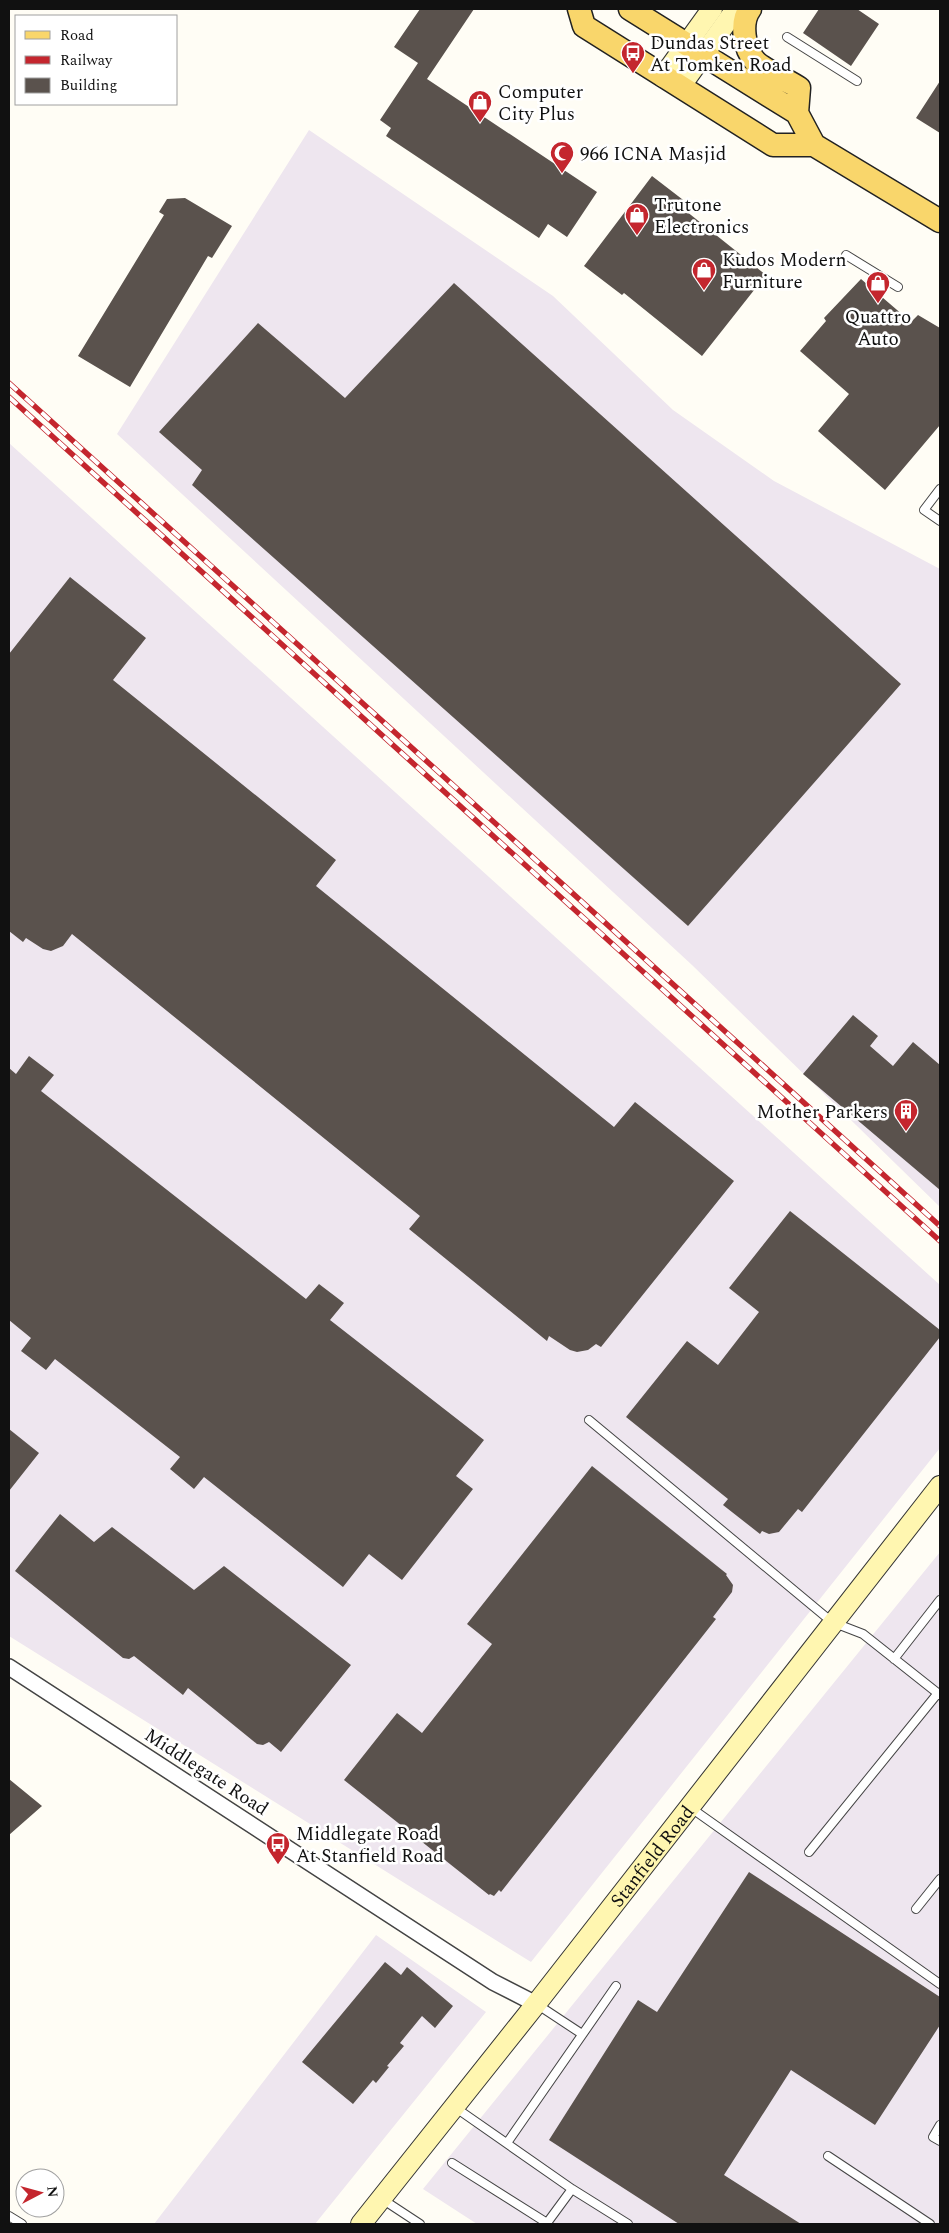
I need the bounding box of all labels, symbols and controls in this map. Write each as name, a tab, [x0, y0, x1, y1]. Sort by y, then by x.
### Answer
legend	[15, 15, 178, 105]
text: Road	[60, 24, 94, 47]
place label: Dundas Street At Tomken Road	[650, 29, 792, 80]
bus stop icon: Dundas Street At Tomken Road	[620, 40, 646, 74]
text: Railway	[60, 49, 113, 72]
text: Building	[60, 74, 117, 97]
place label: Computer City Plus	[498, 78, 584, 129]
shop icon: Computer City Plus	[467, 89, 493, 123]
mosque icon: 966 ICNA Masjid	[549, 140, 575, 174]
place label: 966 ICNA Masjid	[580, 140, 726, 169]
place label: Trutone Electronics	[654, 191, 749, 242]
shop icon: Trutone Electronics	[624, 202, 650, 236]
place label: Kudos Modern Furniture	[722, 246, 847, 297]
shop icon: Kudos Modern Furniture	[691, 257, 717, 291]
shop icon: Quattro Auto	[865, 270, 891, 304]
place label: Quattro Auto	[845, 303, 911, 354]
place label: Mother Parkers	[757, 1098, 888, 1127]
building icon: Mother Parkers	[893, 1098, 919, 1132]
street label: Middlegate Road	[138, 1721, 274, 1823]
street label: Stanfield Road	[604, 1799, 702, 1914]
place label: Middlegate Road At Stanfield Road	[296, 1820, 444, 1871]
bus stop icon: Middlegate Road At Stanfield Road	[265, 1831, 291, 1865]
north arrow	[15, 2168, 65, 2218]
text: N	[41, 2185, 63, 2198]

